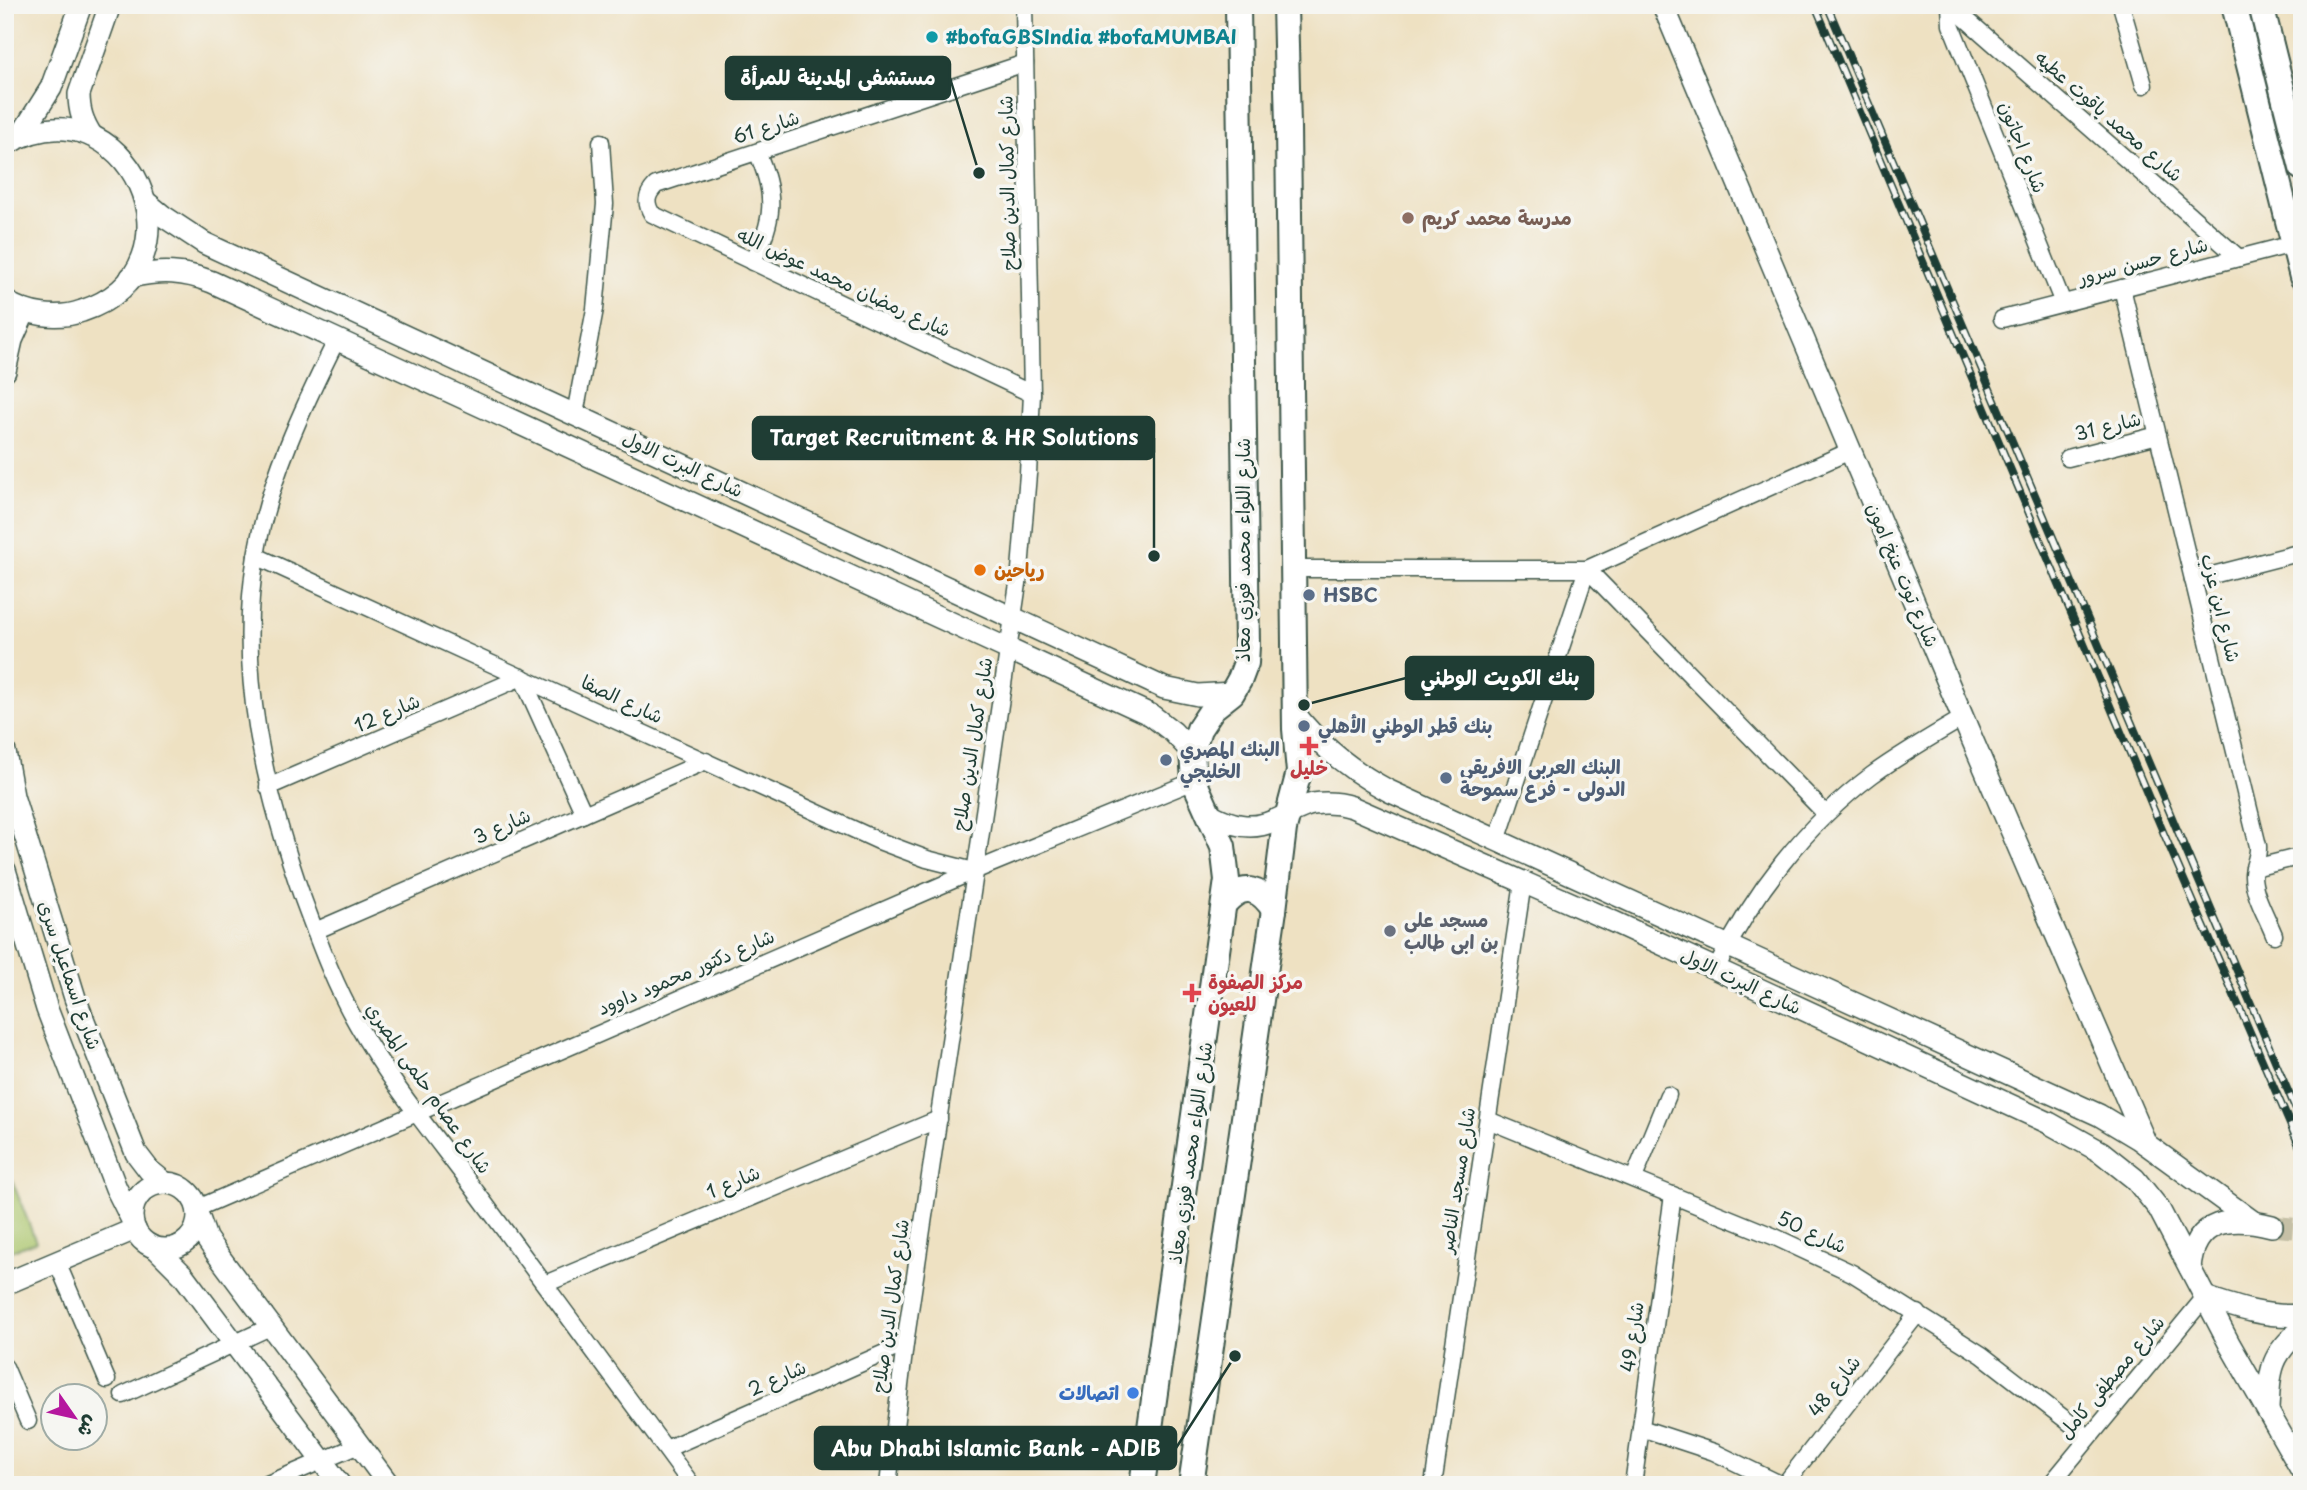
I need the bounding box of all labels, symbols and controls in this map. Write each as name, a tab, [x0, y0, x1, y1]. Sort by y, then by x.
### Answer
place label: #bofaGBSIndia #bofaMUMBAI	[946, 22, 1237, 50]
marker: #bofaGBSIndia #bofaMUMBAI	[924, 29, 940, 45]
street label: شارع محمد ياقوت عطيه	[2029, 43, 2190, 188]
callout: مستشفى المدينة للمرأة	[726, 57, 950, 99]
text: مستشفى المدينة للمرأة	[740, 60, 936, 92]
street label: شارع كمال الدين صلاح	[990, 95, 1023, 271]
street label: شارع اجاتون	[1992, 97, 2055, 197]
street label: شارع 61	[729, 102, 803, 151]
place label: مدرسة محمد كريم	[1422, 203, 1572, 233]
marker: مدرسة محمد كريم	[1400, 210, 1416, 226]
street label: شارع رمضان محمد عوض الله	[733, 219, 956, 344]
street label: شارع حسن سرور	[2073, 229, 2211, 292]
street label: شارع 31	[2072, 403, 2144, 448]
callout: Target Recruitment & HR Solutions	[753, 417, 1154, 459]
text: Target Recruitment & HR Solutions	[769, 420, 1139, 452]
street label: شارع البرت الاول	[618, 423, 749, 504]
street label: شارع اللواء محمد فوزي معاذ	[1228, 438, 1258, 662]
street label: شارع توت عنخ امون	[1860, 498, 1947, 652]
street label: شارع ابن عزب	[2194, 550, 2249, 665]
place label: رياحين	[994, 555, 1045, 583]
marker: رياحين	[972, 562, 988, 578]
place label: HSBC	[1323, 580, 1378, 608]
marker: HSBC	[1301, 587, 1317, 603]
street label: شارع كمال الدين صلاح	[943, 655, 1000, 833]
callout: بنك الكويت الوطني	[1406, 657, 1593, 699]
text: بنك الكويت الوطني	[1420, 660, 1580, 697]
street label: شارع الصفا	[576, 667, 668, 730]
street label: شارع 12	[349, 686, 424, 739]
place label: بنك قطر الوطني الأهلي	[1318, 711, 1492, 743]
marker: بنك قطر الوطني الأهلي	[1296, 718, 1312, 734]
place label: البنك المصري الخليجي	[1180, 734, 1280, 788]
marker: خليل	[1301, 738, 1317, 754]
marker: البنك المصري الخليجي	[1158, 752, 1174, 768]
place label: البنك العربى الافريقى الدولى - فرع سموحة	[1460, 752, 1625, 803]
place label: خليل	[1290, 753, 1328, 781]
marker: البنك العربى الافريقى الدولى - فرع سموحة	[1438, 770, 1454, 786]
street label: شارع 3	[469, 800, 535, 851]
street label: شارع اسماعيل سرى	[31, 896, 110, 1053]
place label: مسجد على بن ابى طالب	[1404, 905, 1498, 955]
street label: شارع دكتور محمود داوود	[593, 921, 779, 1022]
marker: مسجد على بن ابى طالب	[1382, 923, 1398, 939]
street label: شارع البرت الاول	[1676, 940, 1807, 1021]
place label: مركز الصفوة للعيون	[1208, 967, 1303, 1018]
marker: مركز الصفوة للعيون	[1182, 983, 1202, 1003]
street label: شارع عصام حلمى المصري	[358, 996, 500, 1180]
street label: شارع اللواء محمد فوزي معاذ	[1160, 1040, 1220, 1266]
street label: شارع مسجد الناصر	[1430, 1105, 1482, 1257]
street label: شارع 1	[701, 1157, 764, 1206]
street label: شارع 50	[1773, 1203, 1852, 1260]
street label: شارع كمال الدين صلاح	[863, 1217, 916, 1395]
street label: شارع 49	[1612, 1300, 1651, 1374]
street label: شارع مصطفى كامل	[2050, 1309, 2171, 1445]
street label: شارع 48	[1800, 1349, 1867, 1423]
street label: شارع 2	[743, 1352, 810, 1403]
place label: اتصالات	[1059, 1378, 1119, 1406]
north arrow	[38, 1382, 108, 1452]
marker: اتصالات	[1125, 1385, 1141, 1401]
text: ش	[71, 1411, 106, 1444]
callout: Abu Dhabi Islamic Bank - ADIB	[815, 1427, 1176, 1469]
text: Abu Dhabi Islamic Bank - ADIB	[830, 1431, 1161, 1463]

